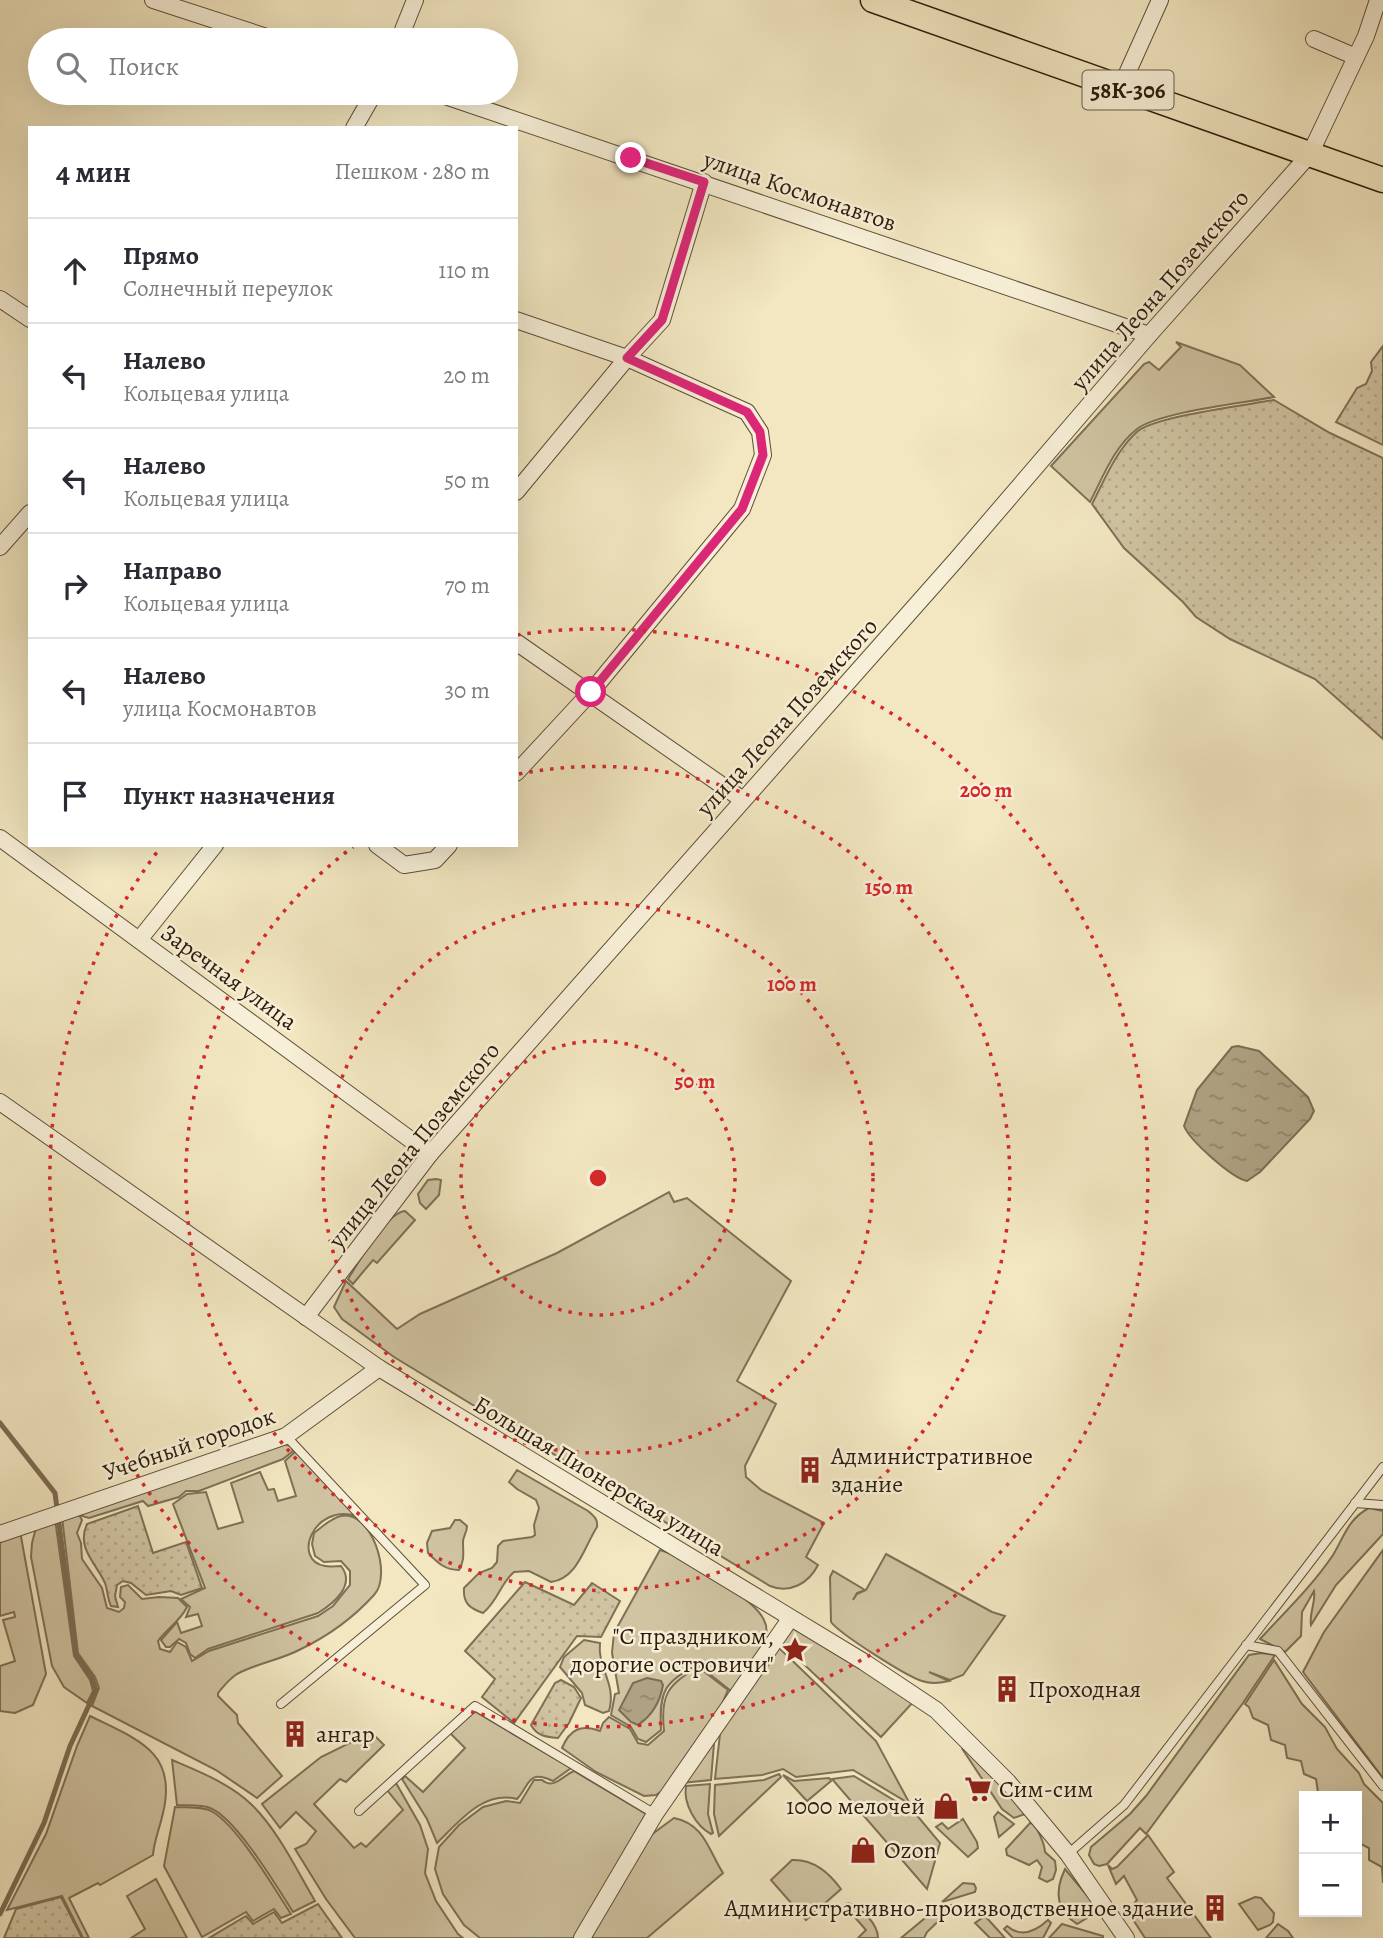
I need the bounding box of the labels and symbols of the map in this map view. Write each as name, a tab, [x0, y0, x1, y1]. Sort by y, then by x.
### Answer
road number: 58К-306	[1082, 71, 1174, 110]
route end	[615, 142, 646, 173]
street label: улица Космонавтов	[698, 143, 901, 239]
street label: улица Леона Поземского	[1063, 183, 1256, 398]
street label: улица Леона Поземского	[689, 611, 885, 824]
route start	[575, 676, 606, 707]
text: 200 m	[960, 776, 1013, 804]
text: 150 m	[865, 873, 914, 901]
street label: Заречная улица	[154, 917, 304, 1037]
text: 100 m	[767, 970, 817, 998]
street label: улица Леона Поземского	[320, 1035, 507, 1256]
text: 50 m	[675, 1067, 716, 1095]
centre of rings	[586, 1166, 610, 1190]
street label: Большая Пионерская улица	[468, 1388, 730, 1564]
street label: Учебный городок	[99, 1400, 279, 1488]
place label: Административное здание	[830, 1440, 1033, 1500]
building icon: Административное здание	[795, 1455, 825, 1485]
place label: "С праздником, дорогие островичи"	[570, 1620, 774, 1680]
place icon: "С праздником, дорогие островичи"	[780, 1635, 810, 1665]
place label: Проходная	[1028, 1673, 1141, 1705]
building icon: Проходная	[992, 1674, 1022, 1704]
place label: ангар	[316, 1718, 375, 1750]
building icon: ангар	[280, 1719, 310, 1749]
place label: Сим-сим	[999, 1773, 1093, 1805]
supermarket icon: Сим-сим	[963, 1774, 993, 1804]
place label: 1000 мелочей	[786, 1790, 925, 1822]
shop icon: 1000 мелочей	[931, 1791, 961, 1821]
place label: Ozon	[884, 1834, 937, 1866]
shop icon: Ozon	[848, 1835, 878, 1865]
place label: Административно-производственное здание	[724, 1892, 1194, 1924]
building icon: Административно-производственное здание	[1200, 1893, 1230, 1923]

